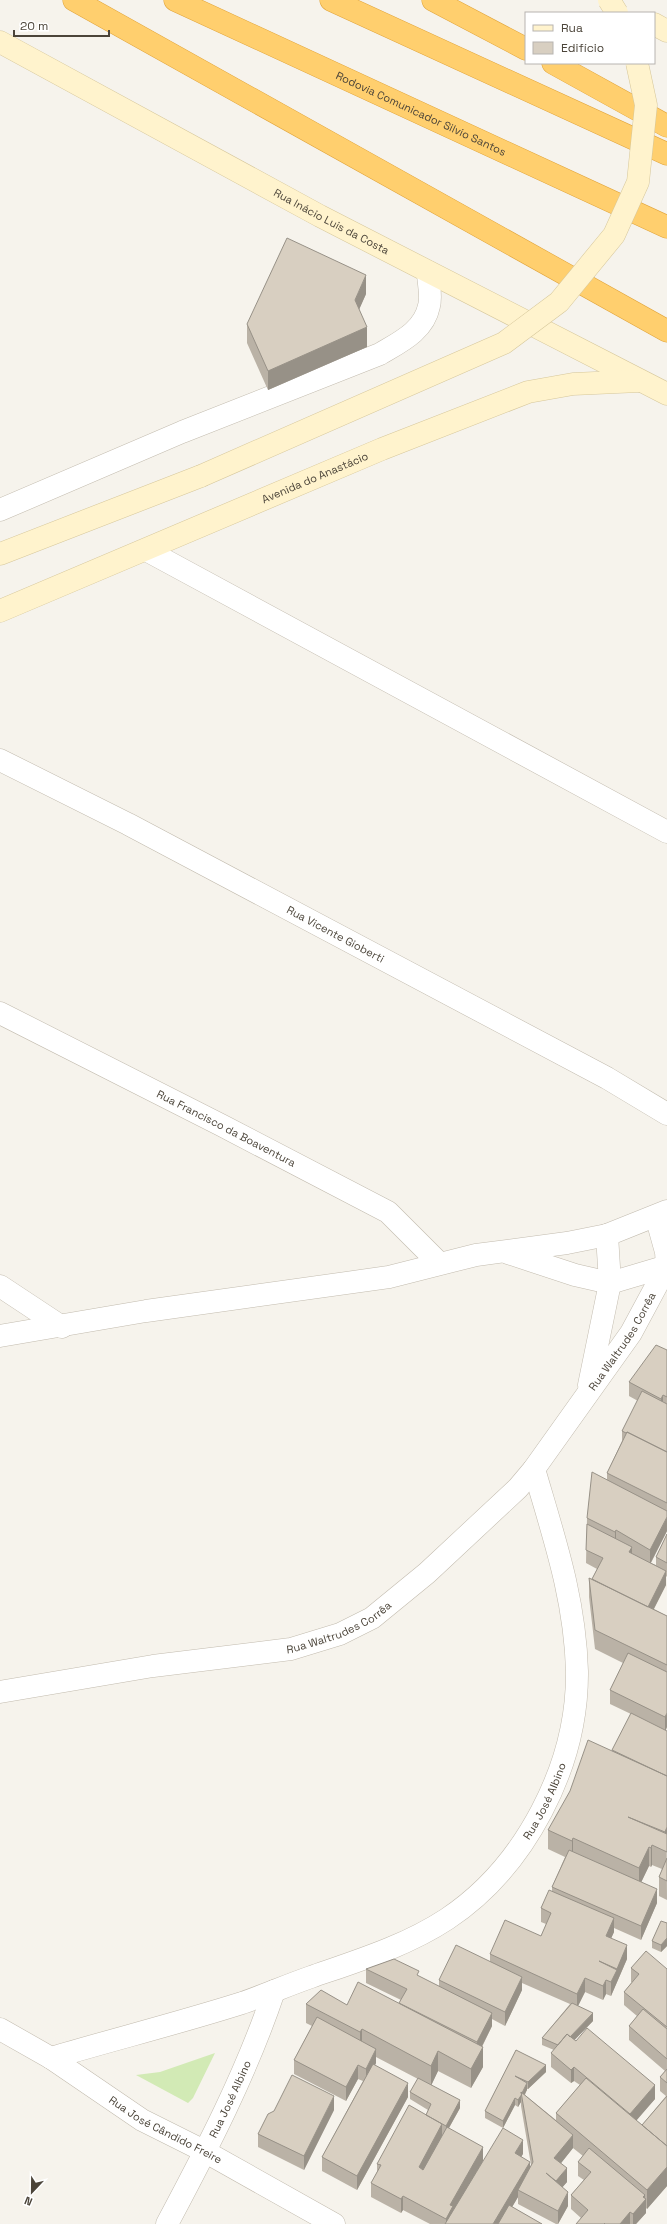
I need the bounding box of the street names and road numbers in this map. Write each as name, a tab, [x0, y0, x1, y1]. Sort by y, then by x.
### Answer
street label: Rodovia Comunicador Silvio Santos	[334, 68, 509, 159]
street label: Rua Inácio Luis da Costa	[271, 185, 392, 258]
street label: Avenida do Anastácio	[260, 449, 370, 506]
street label: Rua Vicente Gioberti	[284, 902, 387, 966]
street label: Rua Francisco da Boaventura	[155, 1087, 299, 1170]
street label: Rua Waltrudes Corrêa	[585, 1289, 659, 1393]
street label: Rua Waltrudes Corrêa	[286, 1598, 395, 1656]
street label: Rua José Albino	[520, 1761, 569, 1842]
street label: Rua José Albino	[206, 2058, 254, 2140]
street label: Rua José Cândido Freire	[106, 2093, 224, 2167]

